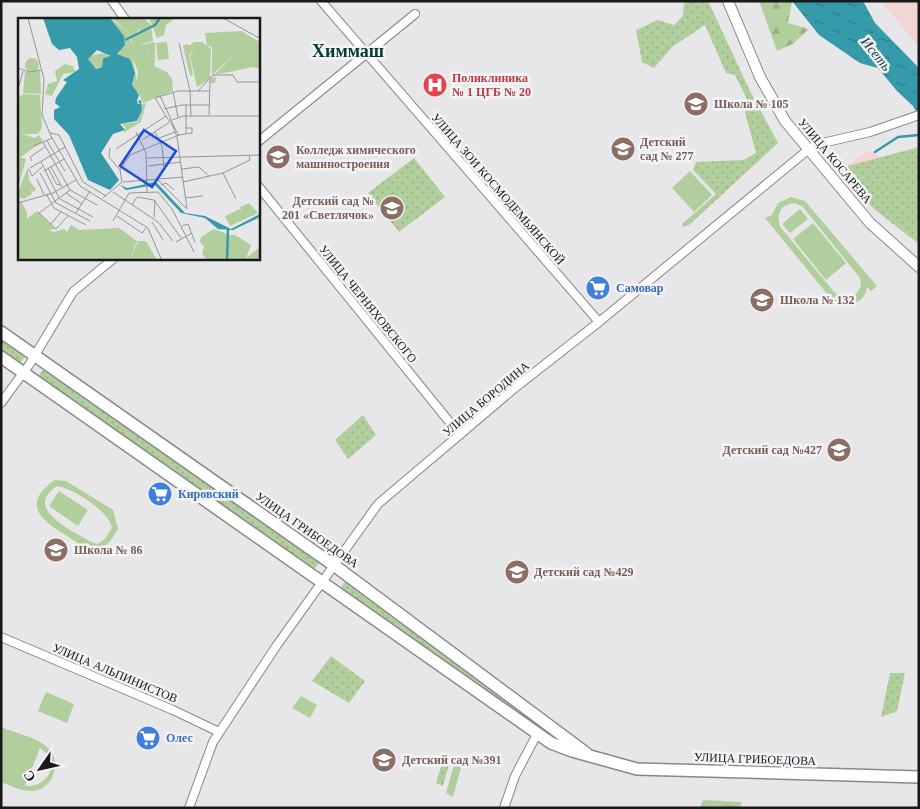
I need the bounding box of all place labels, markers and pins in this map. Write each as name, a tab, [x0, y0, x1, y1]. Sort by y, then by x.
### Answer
place label: Поликлиника № 1 ЦГБ № 20	[452, 71, 531, 99]
hospital icon: Поликлиника № 1 ЦГБ № 20	[422, 72, 448, 98]
school or university icon: Школа № 105	[683, 91, 709, 117]
place label: Школа № 105	[714, 97, 789, 111]
place label: Детcкий сад № 277	[640, 135, 694, 163]
school or university icon: Детcкий сад № 277	[610, 136, 636, 162]
place label: Колледж химического машиностроения	[296, 143, 416, 171]
school or university icon: Колледж химического машиностроения	[265, 144, 291, 170]
place label: Детский сад № 201 «Светлячок»	[282, 194, 374, 222]
school or university icon: Детский сад № 201 «Светлячок»	[379, 195, 405, 221]
supermarket icon: Самовар	[585, 275, 611, 301]
place label: Самовар	[616, 281, 664, 295]
school or university icon: Школа № 132	[749, 287, 775, 313]
place label: Школа № 132	[780, 293, 855, 307]
school or university icon: Детский сад №427	[826, 437, 852, 463]
place label: Детский сад №427	[723, 443, 822, 457]
supermarket icon: Кировский	[147, 481, 173, 507]
place label: Кировский	[178, 487, 239, 501]
school or university icon: Школа № 86	[43, 537, 69, 563]
place label: Школа № 86	[74, 543, 143, 557]
school or university icon: Детский сад №429	[504, 559, 530, 585]
place label: Детский сад №429	[534, 565, 633, 579]
supermarket icon: Олес	[135, 725, 161, 751]
place label: Олес	[166, 731, 194, 745]
school or university icon: Детский сад №391	[371, 747, 397, 773]
place label: Детский сад №391	[402, 753, 501, 767]

